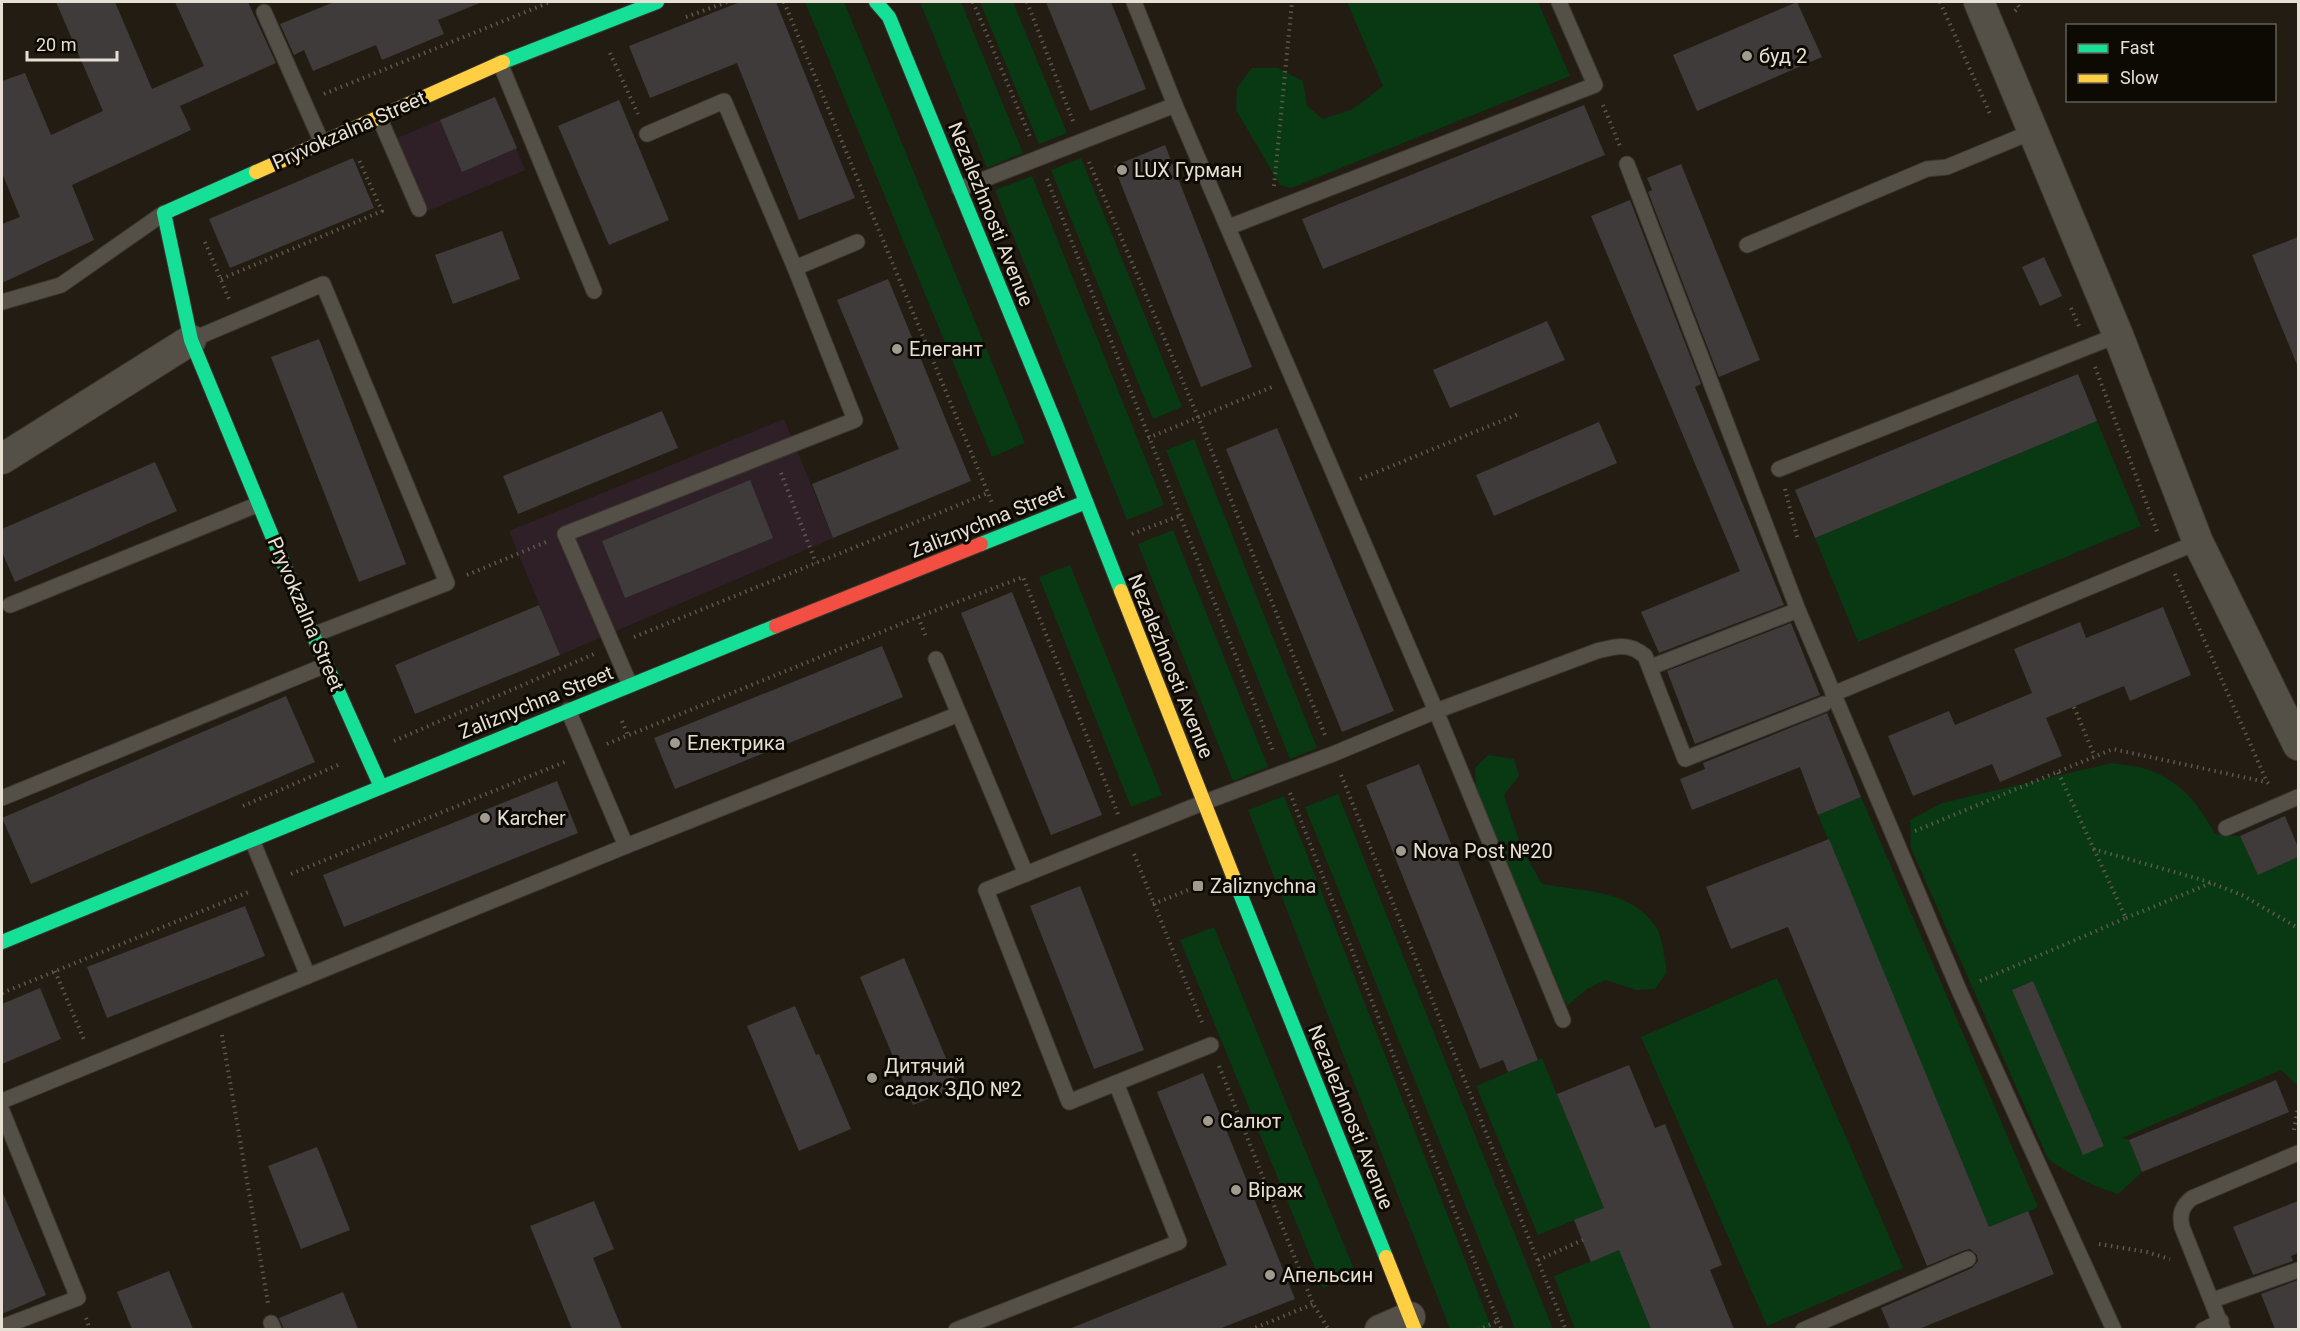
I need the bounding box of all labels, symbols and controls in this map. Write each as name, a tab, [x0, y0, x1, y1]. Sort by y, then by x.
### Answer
scale bar	[27, 24, 117, 62]
legend	[2066, 24, 2276, 102]
text: 20 m	[36, 34, 76, 55]
text: Fast	[2120, 37, 2155, 58]
place label: буд 2	[1759, 44, 1807, 68]
marker: буд 2	[1740, 49, 1754, 63]
text: Slow	[2120, 67, 2159, 88]
street label: Pryvokzalna Street	[269, 85, 429, 175]
street label: Nezalezhnosti Avenue	[943, 118, 1039, 310]
place label: LUX Гурман	[1134, 158, 1242, 182]
marker: LUX Гурман	[1115, 163, 1129, 177]
place label: Елегант	[909, 337, 983, 361]
marker: Елегант	[890, 342, 904, 356]
street label: Zaliznychna Street	[906, 479, 1068, 563]
street label: Pryvokzalna Street	[263, 533, 349, 695]
street label: Nezalezhnosti Avenue	[1123, 570, 1219, 762]
street label: Zaliznychna Street	[455, 660, 617, 744]
place label: Електрика	[687, 731, 785, 755]
marker: Електрика	[668, 736, 682, 750]
place label: Karcher	[497, 806, 566, 830]
marker: Karcher	[478, 811, 492, 825]
place label: Nova Post №20	[1413, 839, 1553, 863]
marker: Nova Post №20	[1394, 844, 1408, 858]
place label: Zaliznychna	[1210, 874, 1316, 898]
marker: Zaliznychna	[1191, 879, 1205, 893]
street label: Nezalezhnosti Avenue	[1303, 1021, 1399, 1213]
place label: Дитячий садок ЗДО №2	[884, 1054, 1022, 1101]
marker: Дитячий садок ЗДО №2	[865, 1071, 879, 1085]
place label: Салют	[1220, 1109, 1282, 1133]
marker: Салют	[1201, 1114, 1215, 1128]
place label: Віраж	[1248, 1178, 1303, 1202]
marker: Віраж	[1229, 1183, 1243, 1197]
place label: Апельсин	[1282, 1263, 1373, 1287]
marker: Апельсин	[1263, 1268, 1277, 1282]

